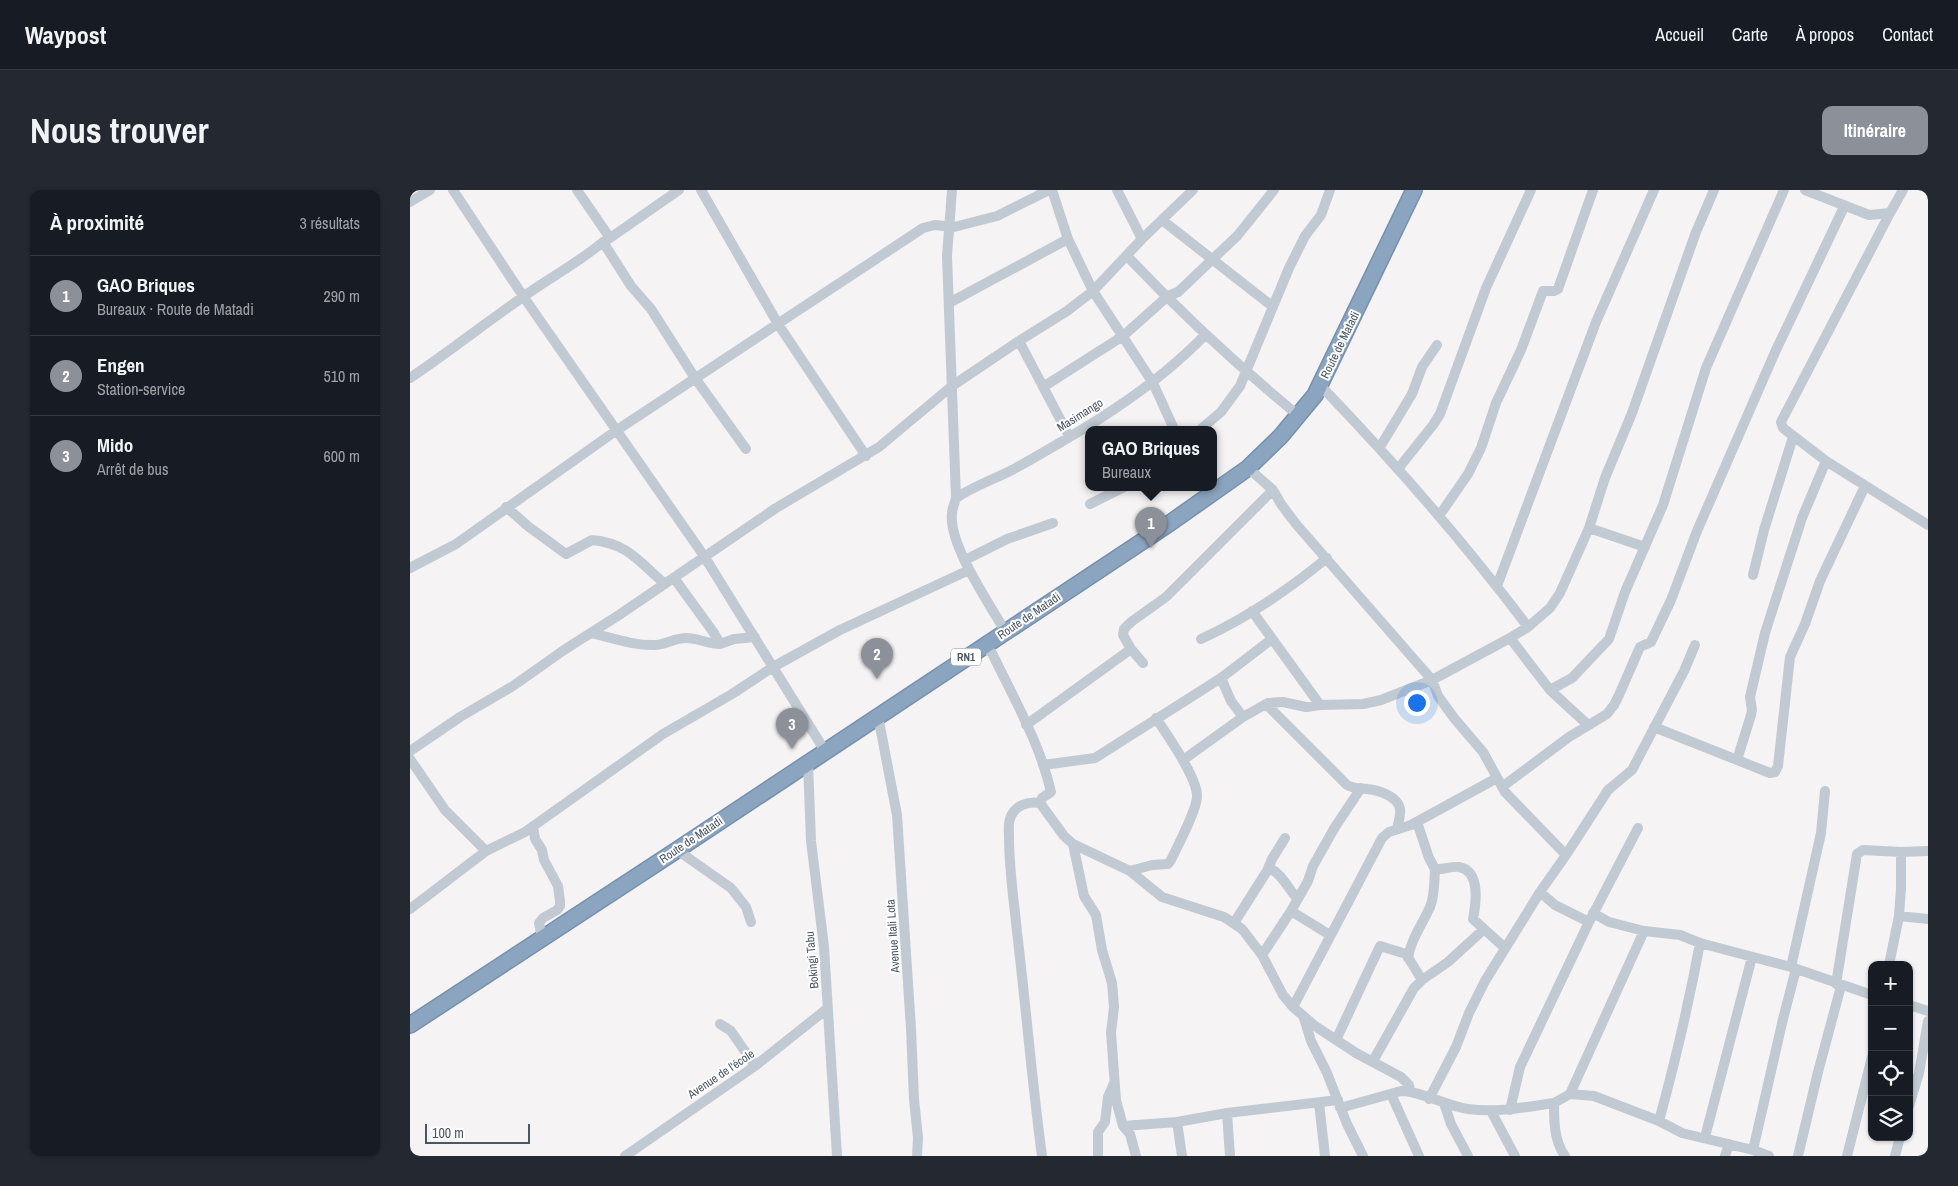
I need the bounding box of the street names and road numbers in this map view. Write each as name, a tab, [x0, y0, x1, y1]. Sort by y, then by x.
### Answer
street label: Route de Matadi	[1317, 309, 1363, 381]
street label: Masimango	[1054, 395, 1106, 435]
street label: Route de Matadi	[994, 589, 1064, 643]
road number: RN1	[951, 648, 981, 666]
street label: Route de Matadi	[656, 813, 726, 867]
street label: Avenue Itali Lota	[882, 898, 904, 974]
street label: Bokingi Tabu	[802, 931, 822, 989]
street label: Avenue de l'école	[684, 1046, 757, 1103]

